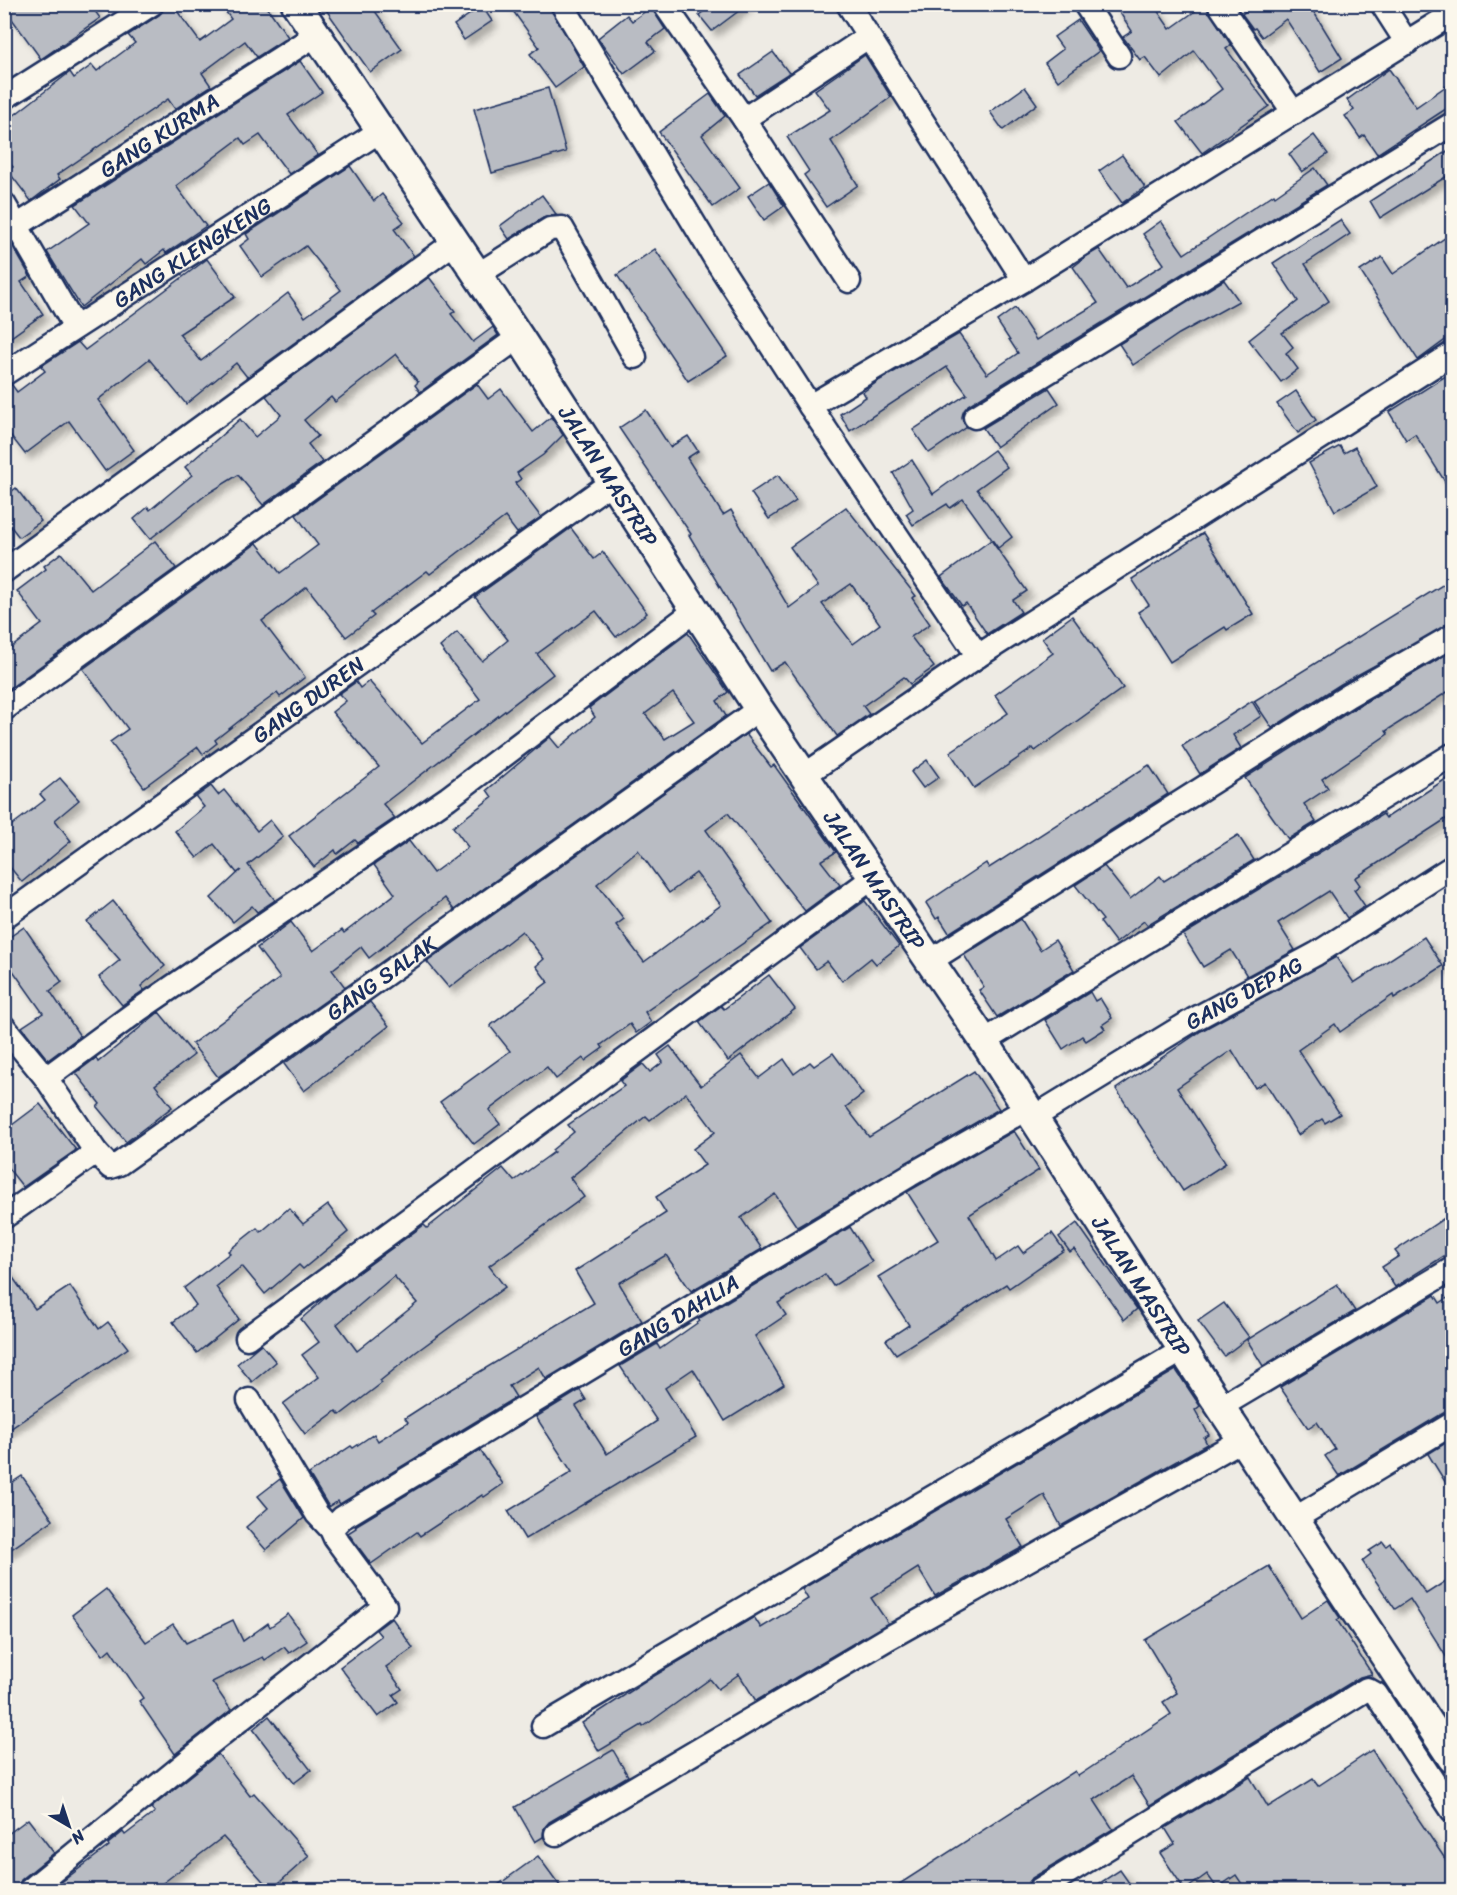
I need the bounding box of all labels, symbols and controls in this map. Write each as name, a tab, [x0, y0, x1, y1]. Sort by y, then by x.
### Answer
street label: GANG KURMA	[91, 82, 227, 188]
street label: GANG KLENGKENG	[105, 186, 280, 318]
street label: JALAN MASTRIP	[548, 396, 669, 555]
street label: GANG DUREN	[243, 645, 373, 754]
street label: JALAN MASTRIP	[813, 801, 937, 958]
street label: GANG SALAK	[317, 924, 446, 1031]
street label: GANG DEPAG	[1177, 945, 1310, 1040]
street label: JALAN MASTRIP	[1081, 1206, 1202, 1365]
street label: GANG DAHLIA	[609, 1263, 747, 1367]
north arrow	[39, 1796, 99, 1856]
text: N	[64, 1822, 92, 1853]

